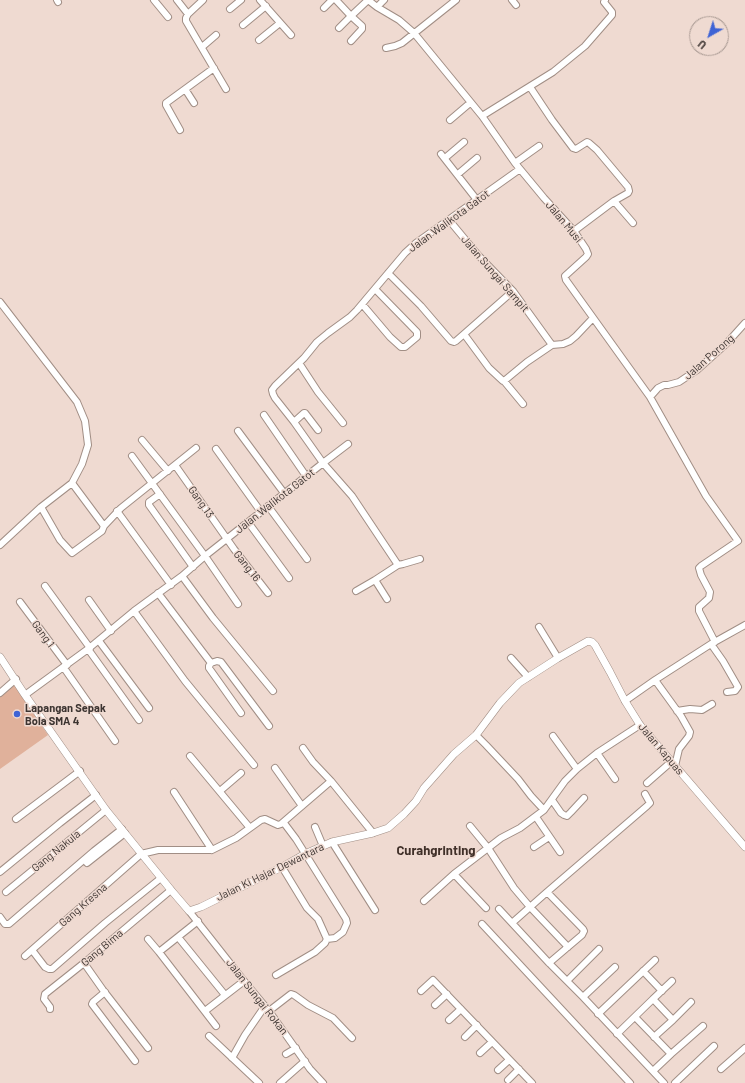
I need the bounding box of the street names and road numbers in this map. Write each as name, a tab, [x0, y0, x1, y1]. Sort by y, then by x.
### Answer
street label: Jalan Walikota Gatot	[406, 187, 492, 255]
street label: Jalan Musi	[543, 199, 585, 245]
street label: Jalan Sungai Sampit	[458, 233, 532, 315]
street label: Jalan Porong	[681, 332, 737, 382]
street label: Jalan Walikota Gatot	[233, 466, 317, 536]
street label: Gang 13	[185, 484, 217, 520]
street label: Gang 16	[231, 548, 263, 584]
street label: Gang 1	[29, 618, 57, 650]
street label: Jalan Kapuas	[636, 720, 686, 778]
street label: Gang Nakula	[29, 827, 83, 875]
street label: Jalan Ki Hajar Dewantara	[214, 840, 326, 904]
street label: Gang Kresna	[56, 880, 110, 930]
street label: Gang Bima	[78, 927, 126, 969]
street label: Jalan Sungai Rokan	[223, 956, 291, 1038]

